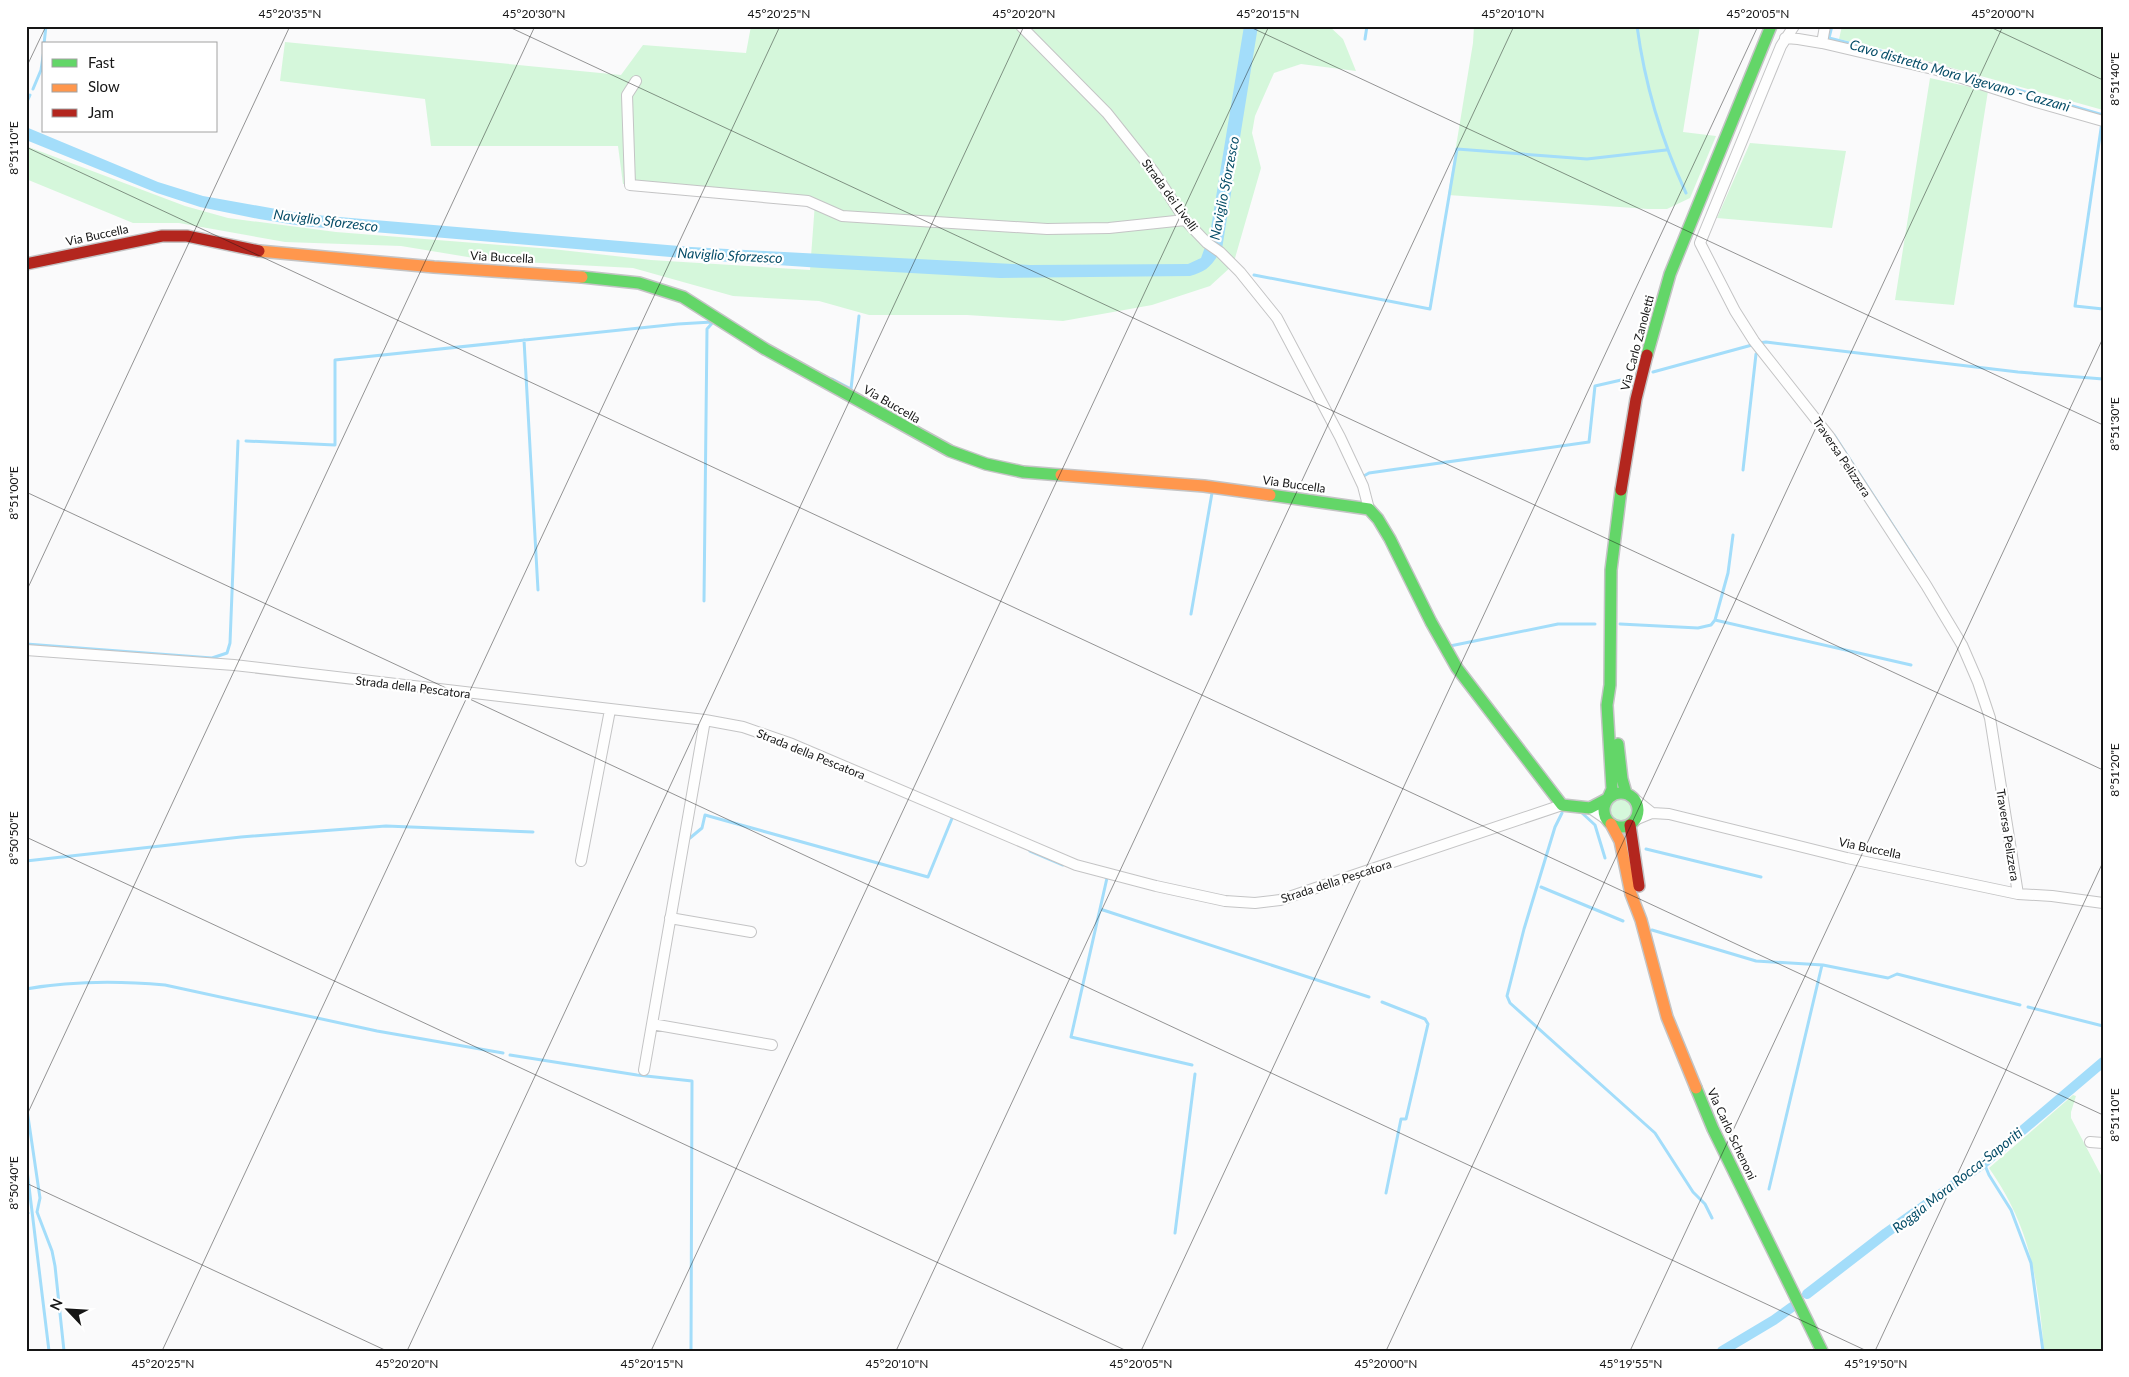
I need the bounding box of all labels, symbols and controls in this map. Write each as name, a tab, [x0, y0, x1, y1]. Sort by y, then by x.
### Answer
text: 45°20'35"N	[259, 6, 321, 21]
text: 45°20'30"N	[503, 6, 565, 21]
text: 45°20'25"N	[748, 6, 810, 21]
text: 45°20'20"N	[993, 6, 1055, 21]
text: 45°20'15"N	[1237, 6, 1299, 21]
text: 45°20'10"N	[1482, 6, 1544, 21]
text: 45°20'05"N	[1727, 6, 1789, 21]
text: 45°20'00"N	[1972, 6, 2034, 21]
water label: Cavo distretto Mora Vigevano - Cazzani	[1848, 35, 2073, 115]
legend	[42, 42, 218, 132]
text: 8°51'40"E	[2107, 52, 2122, 106]
text: Fast	[88, 53, 115, 71]
text: Slow	[88, 77, 120, 95]
text: Jam	[88, 103, 114, 121]
text: 8°51'10"E	[6, 121, 21, 175]
water label: Naviglio Sforzesco	[1206, 135, 1242, 241]
street label: Strada dei Livelli	[1139, 156, 1201, 234]
water label: Naviglio Sforzesco	[273, 205, 379, 235]
street label: Via Buccella	[64, 221, 130, 249]
water label: Naviglio Sforzesco	[677, 244, 783, 266]
street label: Via Buccella	[470, 248, 534, 266]
street label: Via Carlo Zanoletti	[1617, 294, 1657, 392]
street label: Via Buccella	[861, 382, 923, 426]
text: 8°51'30"E	[2107, 397, 2122, 451]
street label: Traversa Pelizzera	[1810, 414, 1874, 500]
text: 8°51'00"E	[6, 466, 21, 520]
street label: Via Buccella	[1261, 472, 1327, 496]
street label: Strada della Pescatora	[355, 673, 471, 701]
street label: Strada della Pescatora	[755, 725, 867, 783]
text: 8°51'20"E	[2107, 743, 2122, 797]
street label: Traversa Pelizzera	[1993, 788, 2023, 882]
text: 8°50'50"E	[6, 811, 21, 865]
street label: Via Buccella	[1837, 834, 1903, 862]
street label: Strada della Pescatora	[1279, 856, 1393, 906]
street label: Via Carlo Schenoni	[1704, 1086, 1760, 1182]
text: 8°51'10"E	[2107, 1088, 2122, 1142]
water label: Roggia Mora Rocca-Saporiti	[1889, 1124, 2025, 1236]
text: 8°50'40"E	[6, 1156, 21, 1210]
north arrow	[42, 1284, 92, 1334]
text: N	[46, 1296, 66, 1313]
text: 45°20'25"N	[132, 1356, 194, 1371]
text: 45°20'20"N	[376, 1356, 438, 1371]
text: 45°20'15"N	[621, 1356, 683, 1371]
text: 45°20'10"N	[866, 1356, 928, 1371]
text: 45°20'05"N	[1110, 1356, 1172, 1371]
text: 45°20'00"N	[1355, 1356, 1417, 1371]
text: 45°19'55"N	[1600, 1356, 1662, 1371]
text: 45°19'50"N	[1845, 1356, 1907, 1371]

